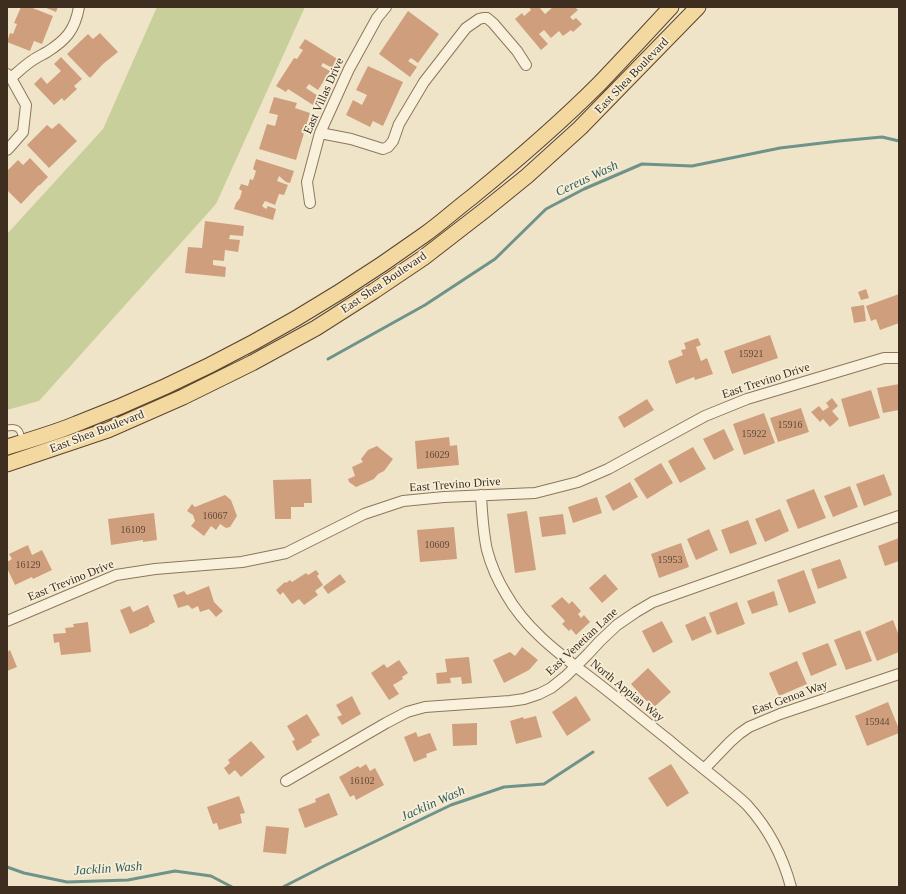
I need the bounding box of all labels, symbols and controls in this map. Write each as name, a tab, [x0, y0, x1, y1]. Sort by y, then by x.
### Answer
street label: East Shea Boulevard	[592, 35, 672, 117]
street label: East Villas Drive	[301, 56, 347, 136]
water label: Cereus Wash	[553, 158, 621, 200]
street label: East Shea Boulevard	[339, 249, 429, 317]
house number: 15921	[738, 348, 764, 360]
street label: East Trevino Drive	[720, 360, 812, 402]
street label: East Shea Boulevard	[48, 407, 146, 457]
house number: 15916	[778, 419, 802, 431]
house number: 15922	[742, 428, 766, 440]
house number: 16029	[424, 449, 450, 461]
street label: East Trevino Drive	[409, 475, 501, 495]
house number: 16067	[202, 510, 228, 522]
house number: 16109	[120, 524, 146, 536]
house number: 10609	[424, 539, 450, 551]
house number: 15953	[658, 554, 682, 566]
street label: East Trevino Drive	[26, 557, 116, 605]
house number: 16129	[16, 559, 40, 571]
street label: East Venetian Lane	[543, 605, 621, 679]
street label: North Appian Way	[587, 657, 667, 725]
street label: East Genoa Way	[750, 678, 830, 718]
house number: 15944	[864, 716, 890, 728]
house number: 16102	[350, 775, 374, 787]
water label: Jacklin Wash	[399, 783, 467, 825]
water label: Jacklin Wash	[73, 859, 143, 879]

